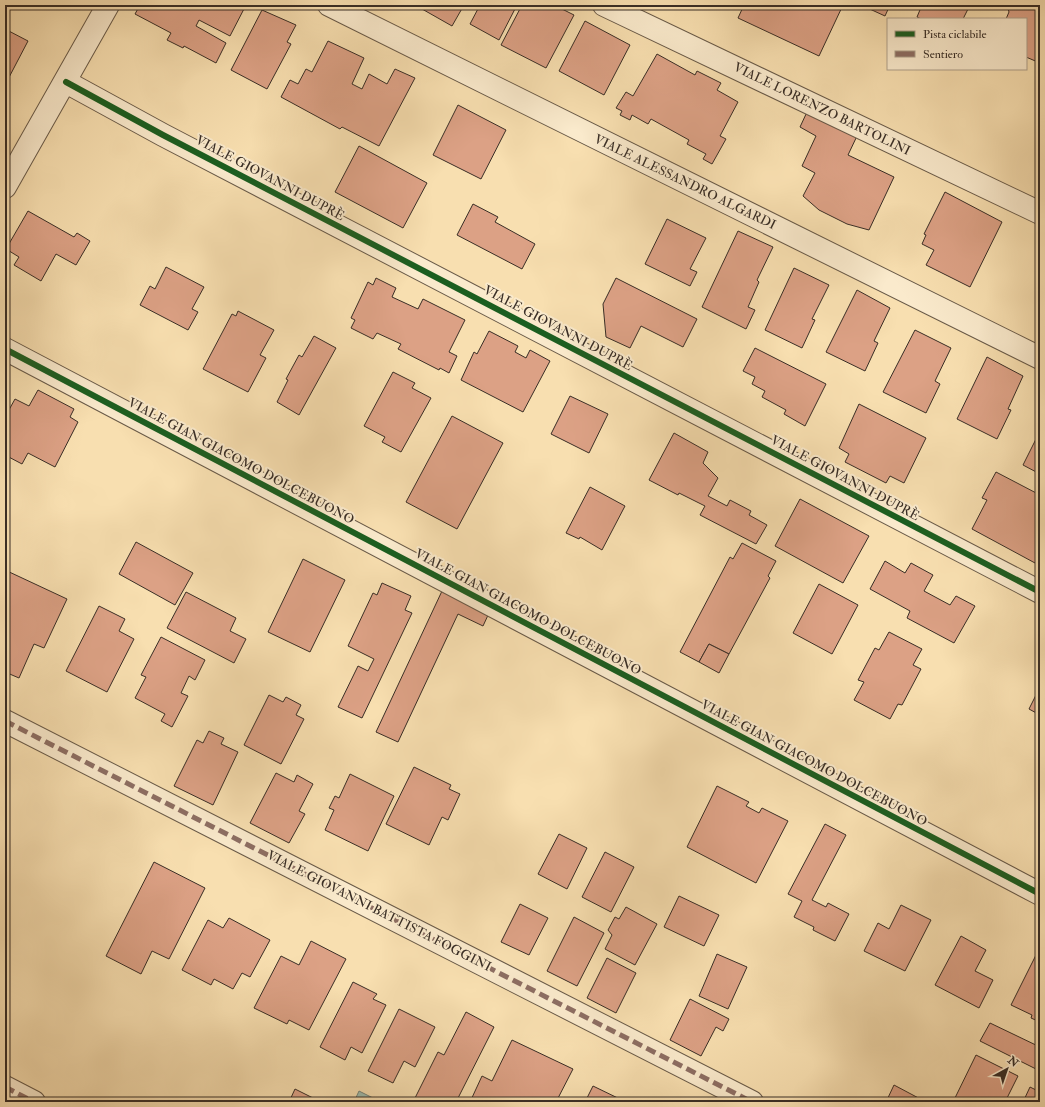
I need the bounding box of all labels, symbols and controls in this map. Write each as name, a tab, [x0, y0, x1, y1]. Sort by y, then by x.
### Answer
legend	[887, 18, 1027, 70]
text: Pista ciclabile	[923, 27, 987, 42]
text: Sentiero	[923, 47, 963, 62]
street label: VIALE LORENZO BARTOLINI	[731, 59, 913, 159]
street label: VIALE GIOVANNI DUPRÈ	[193, 131, 348, 224]
street label: VIALE ALESSANDRO ALGARDI	[591, 131, 779, 233]
street label: VIALE GIOVANNI DUPRÈ	[481, 281, 636, 374]
street label: VIALE GIAN GIACOMO DOLCEBUONO	[125, 394, 357, 528]
street label: VIALE GIOVANNI DUPRÈ	[768, 431, 923, 524]
street label: VIALE GIAN GIACOMO DOLCEBUONO	[412, 545, 644, 679]
street label: VIALE GIAN GIACOMO DOLCEBUONO	[698, 696, 930, 830]
street label: VIALE GIOVANNI BATTISTA FOGGINI	[264, 847, 494, 975]
north arrow	[987, 1049, 1027, 1089]
text: N	[1004, 1053, 1022, 1071]

